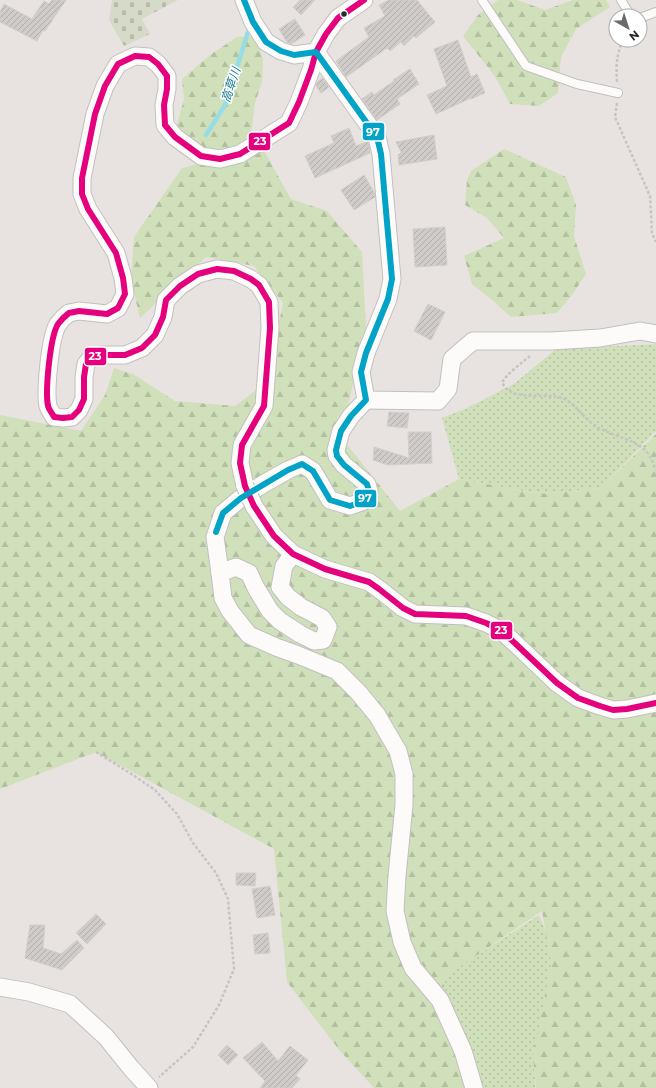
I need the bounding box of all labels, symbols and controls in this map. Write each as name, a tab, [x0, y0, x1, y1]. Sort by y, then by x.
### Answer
north arrow	[608, 8, 648, 48]
unlabelled marker	[339, 9, 349, 19]
text: N	[626, 28, 642, 44]
water label: 高草川	[218, 64, 244, 104]
line badge: 97	[362, 122, 385, 141]
text: 97	[366, 125, 380, 139]
line badge: 23	[248, 132, 271, 151]
text: 23	[253, 134, 267, 148]
line badge: 23	[84, 347, 107, 366]
text: 23	[88, 349, 102, 363]
line badge: 97	[354, 489, 377, 508]
text: 97	[358, 491, 372, 505]
line badge: 23	[490, 621, 513, 640]
text: 23	[494, 623, 508, 637]

